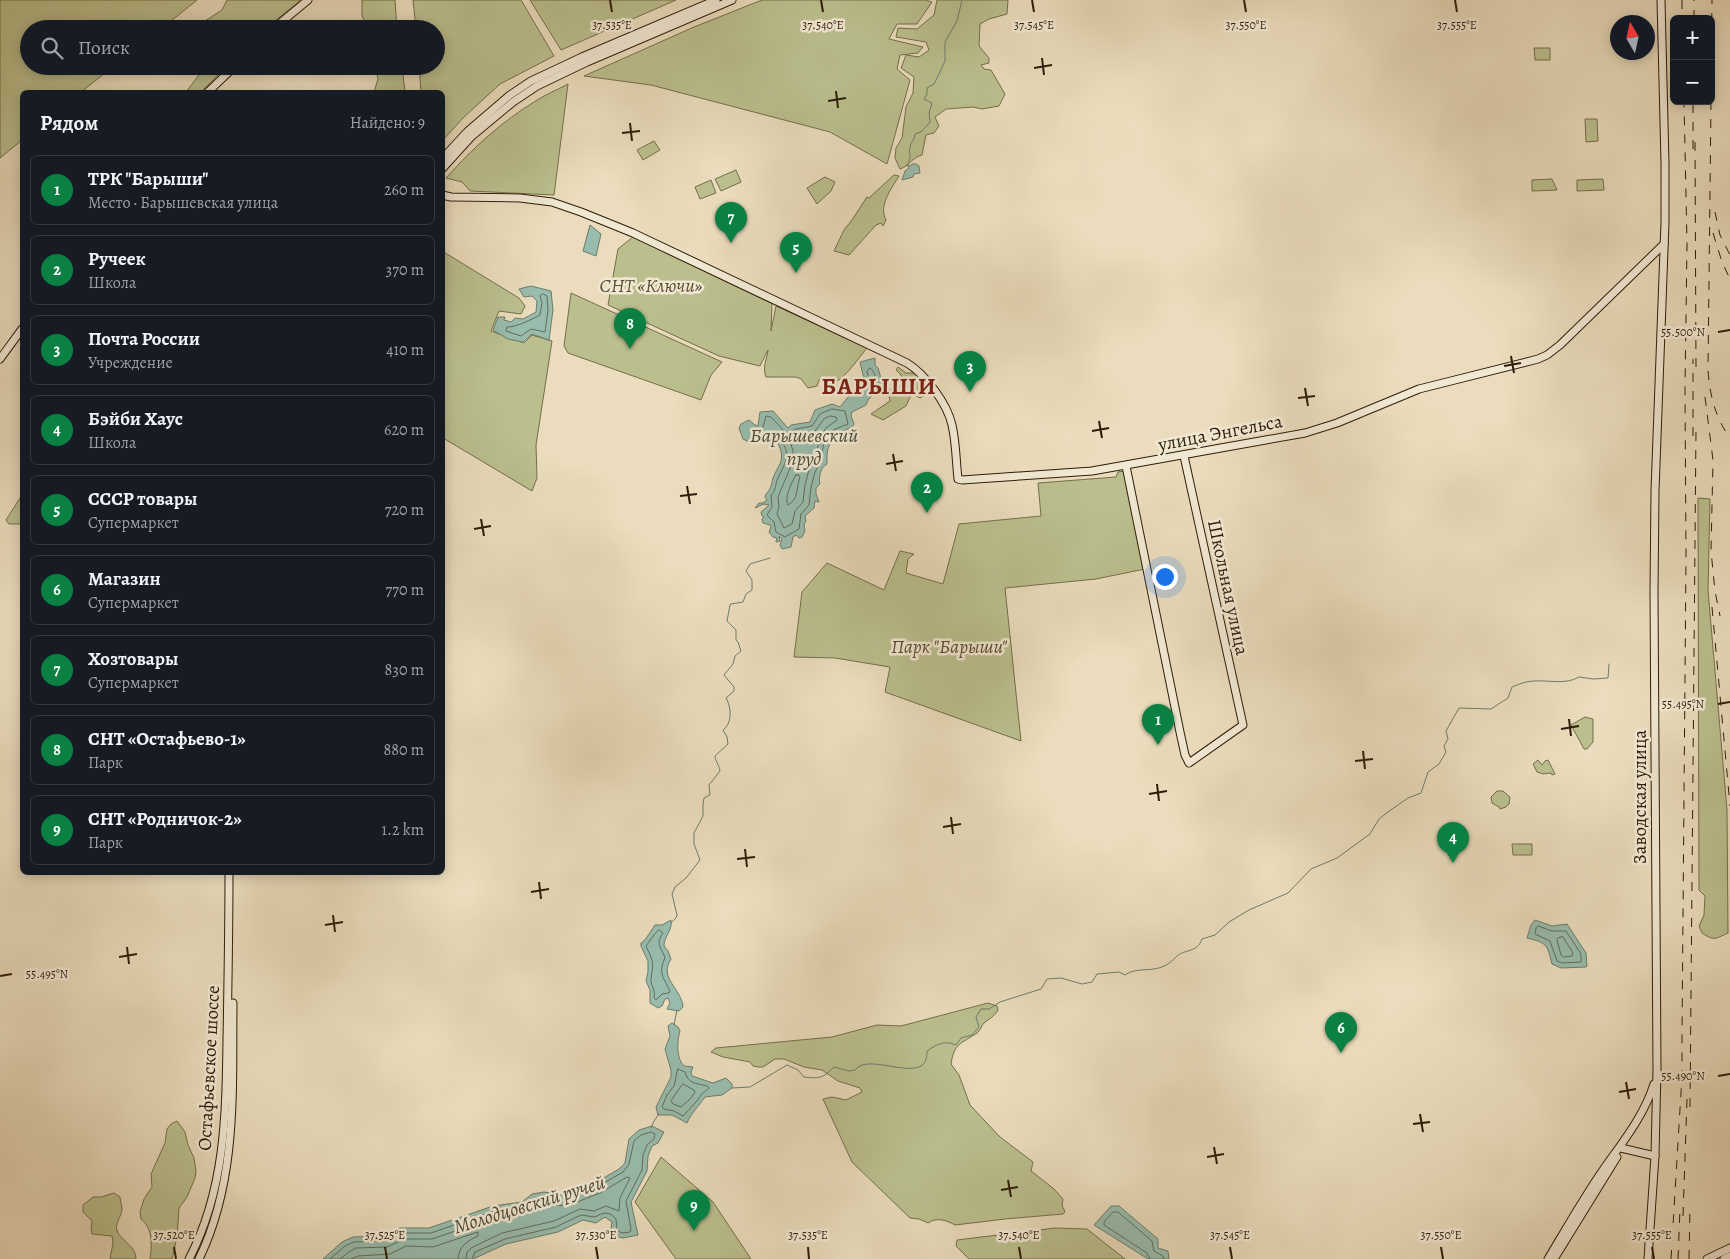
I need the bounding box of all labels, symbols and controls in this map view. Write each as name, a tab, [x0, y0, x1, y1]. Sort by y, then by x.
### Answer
north arrow	[1610, 15, 1655, 60]
map controls	[1670, 15, 1715, 105]
button: +	[1670, 15, 1715, 60]
text: 37.535°E	[592, 17, 632, 33]
text: 37.540°E	[802, 17, 844, 33]
text: 37.545°E	[1014, 17, 1054, 33]
text: 37.550°E	[1225, 17, 1267, 33]
text: 37.555°E	[1437, 17, 1477, 33]
search box	[20, 20, 445, 75]
icon: search	[38, 34, 66, 62]
text: Поиск	[78, 35, 130, 61]
button: −	[1670, 60, 1715, 105]
text: Рядом	[40, 109, 98, 137]
text: Найдено: 9	[350, 112, 425, 134]
text: ТРК "Барыши"	[88, 166, 208, 192]
text: 1	[54, 179, 60, 201]
text: 260 m	[384, 179, 424, 201]
text: Место · Барышевская улица	[88, 192, 278, 214]
pin: 7	[715, 202, 747, 243]
pin: 5	[780, 232, 812, 273]
text: Ручеек	[88, 246, 146, 272]
text: 2	[53, 259, 61, 281]
text: 370 m	[386, 259, 424, 281]
text: Школа	[88, 272, 136, 294]
park label: СНТ «Ключи»	[600, 273, 703, 299]
pin: 8	[614, 308, 646, 349]
text: 55.500°N	[1661, 324, 1705, 340]
text: Почта России	[88, 326, 200, 352]
text: 3	[54, 339, 60, 361]
text: 410 m	[386, 339, 424, 361]
pin: 3	[954, 351, 986, 392]
text: Учреждение	[88, 352, 173, 374]
district label: БАРЫШИ	[821, 370, 937, 402]
text: Бэйби Хаус	[88, 406, 183, 432]
street label: улица Энгельса	[1155, 408, 1285, 458]
text: 4	[53, 419, 61, 441]
text: 620 m	[384, 419, 424, 441]
water label: Барышевский пруд	[750, 422, 858, 472]
text: Школа	[88, 432, 136, 454]
pin: 2	[911, 472, 943, 513]
text: СССР товары	[88, 486, 197, 512]
text: 5	[54, 499, 60, 521]
text: 720 m	[385, 499, 424, 521]
text: Супермаркет	[88, 512, 179, 534]
street label: Школьная улица	[1201, 517, 1255, 658]
your location	[1152, 564, 1178, 590]
text: Магазин	[88, 566, 161, 592]
text: 6	[53, 579, 61, 601]
text: 770 m	[386, 579, 424, 601]
text: Супермаркет	[88, 592, 179, 614]
park label: Парк "Барыши"	[891, 634, 1007, 660]
text: Хозтовары	[88, 646, 178, 672]
text: 7	[54, 659, 60, 681]
text: 830 m	[385, 659, 424, 681]
text: Супермаркет	[88, 672, 179, 694]
text: 55.495°N	[1662, 696, 1705, 712]
pin: 1	[1142, 704, 1174, 745]
text: СНТ «Остафьево-1»	[88, 726, 246, 752]
street label: Заводская улица	[1627, 729, 1653, 864]
text: 8	[53, 739, 61, 761]
text: 880 m	[383, 739, 424, 761]
text: Парк	[88, 752, 123, 774]
text: СНТ «Родничок-2»	[88, 806, 242, 832]
text: 9	[53, 819, 61, 841]
text: 1.2 km	[382, 819, 424, 841]
pin: 4	[1437, 822, 1469, 863]
text: Парк	[88, 832, 123, 854]
text: 55.495°N	[26, 966, 69, 982]
street label: Остафьевское шоссе	[192, 985, 226, 1151]
pin: 6	[1325, 1012, 1357, 1053]
text: 55.490°N	[1661, 1068, 1705, 1084]
water label: Молодцовский ручей	[450, 1169, 608, 1240]
pin: 9	[678, 1190, 710, 1231]
text: 37.520°E	[153, 1227, 195, 1243]
text: 37.525°E	[365, 1227, 405, 1243]
text: 37.530°E	[576, 1227, 616, 1243]
text: 37.535°E	[788, 1227, 828, 1243]
text: 37.540°E	[998, 1227, 1040, 1243]
text: 37.545°E	[1210, 1227, 1250, 1243]
text: 37.550°E	[1420, 1227, 1462, 1243]
text: 37.555°E	[1632, 1227, 1672, 1243]

